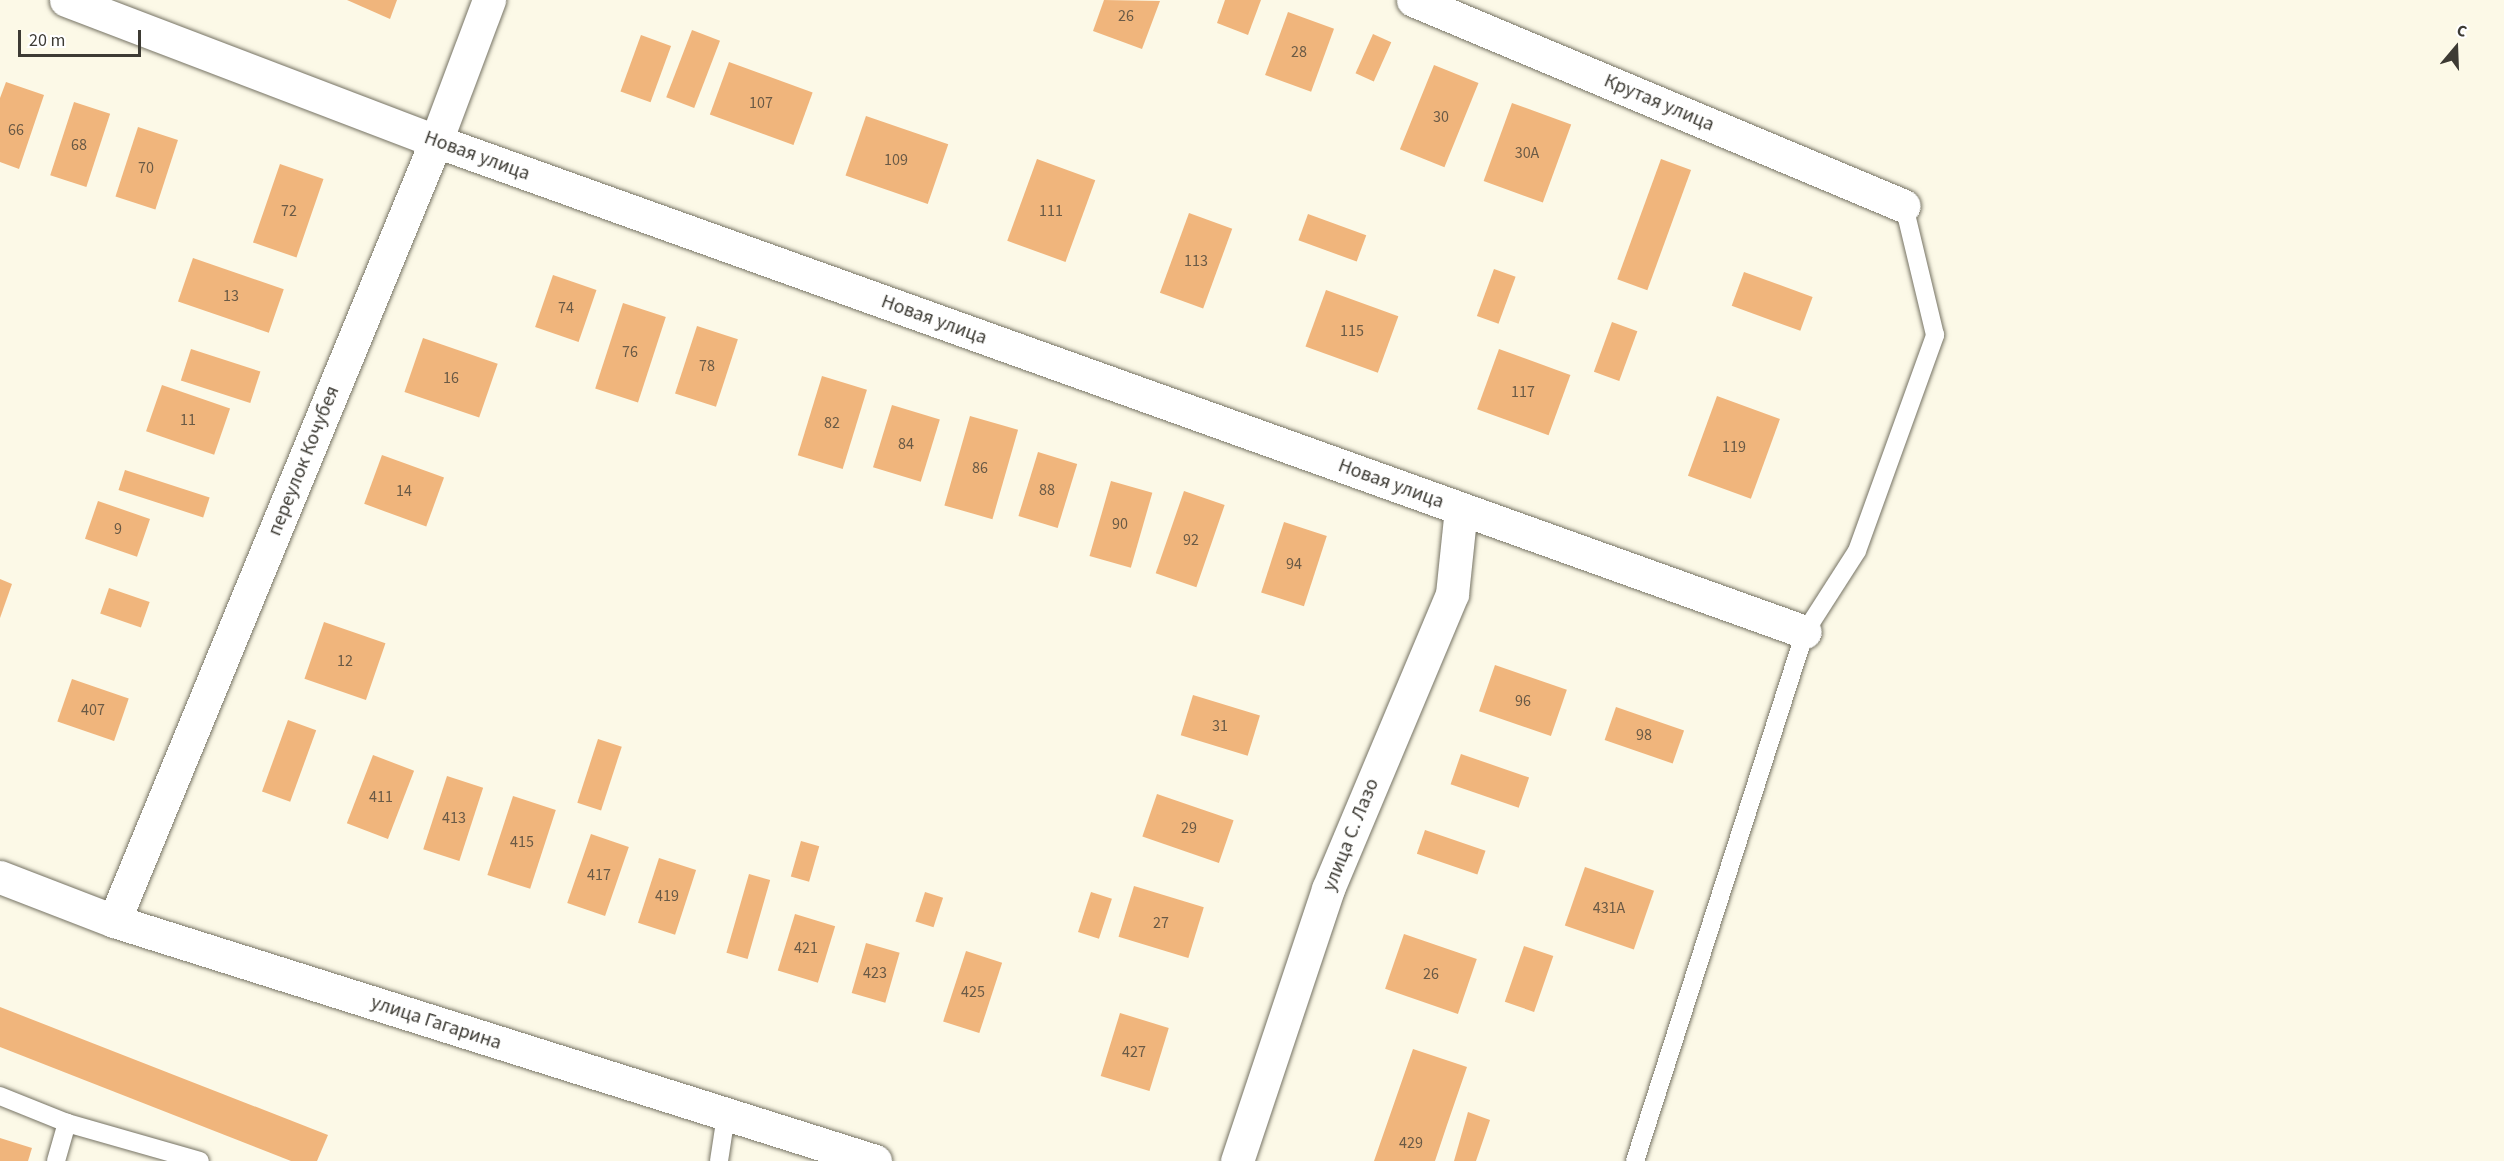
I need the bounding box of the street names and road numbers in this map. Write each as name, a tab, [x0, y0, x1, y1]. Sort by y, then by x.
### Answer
street label: Крутая улица	[1600, 69, 1718, 137]
street label: Новая улица	[421, 126, 533, 186]
street label: Новая улица	[878, 290, 990, 350]
street label: переулок Кочубея	[263, 383, 345, 539]
street label: Новая улица	[1335, 454, 1447, 514]
street label: улица С. Лазо	[1317, 775, 1385, 895]
street label: улица Гагарина	[368, 991, 504, 1055]

